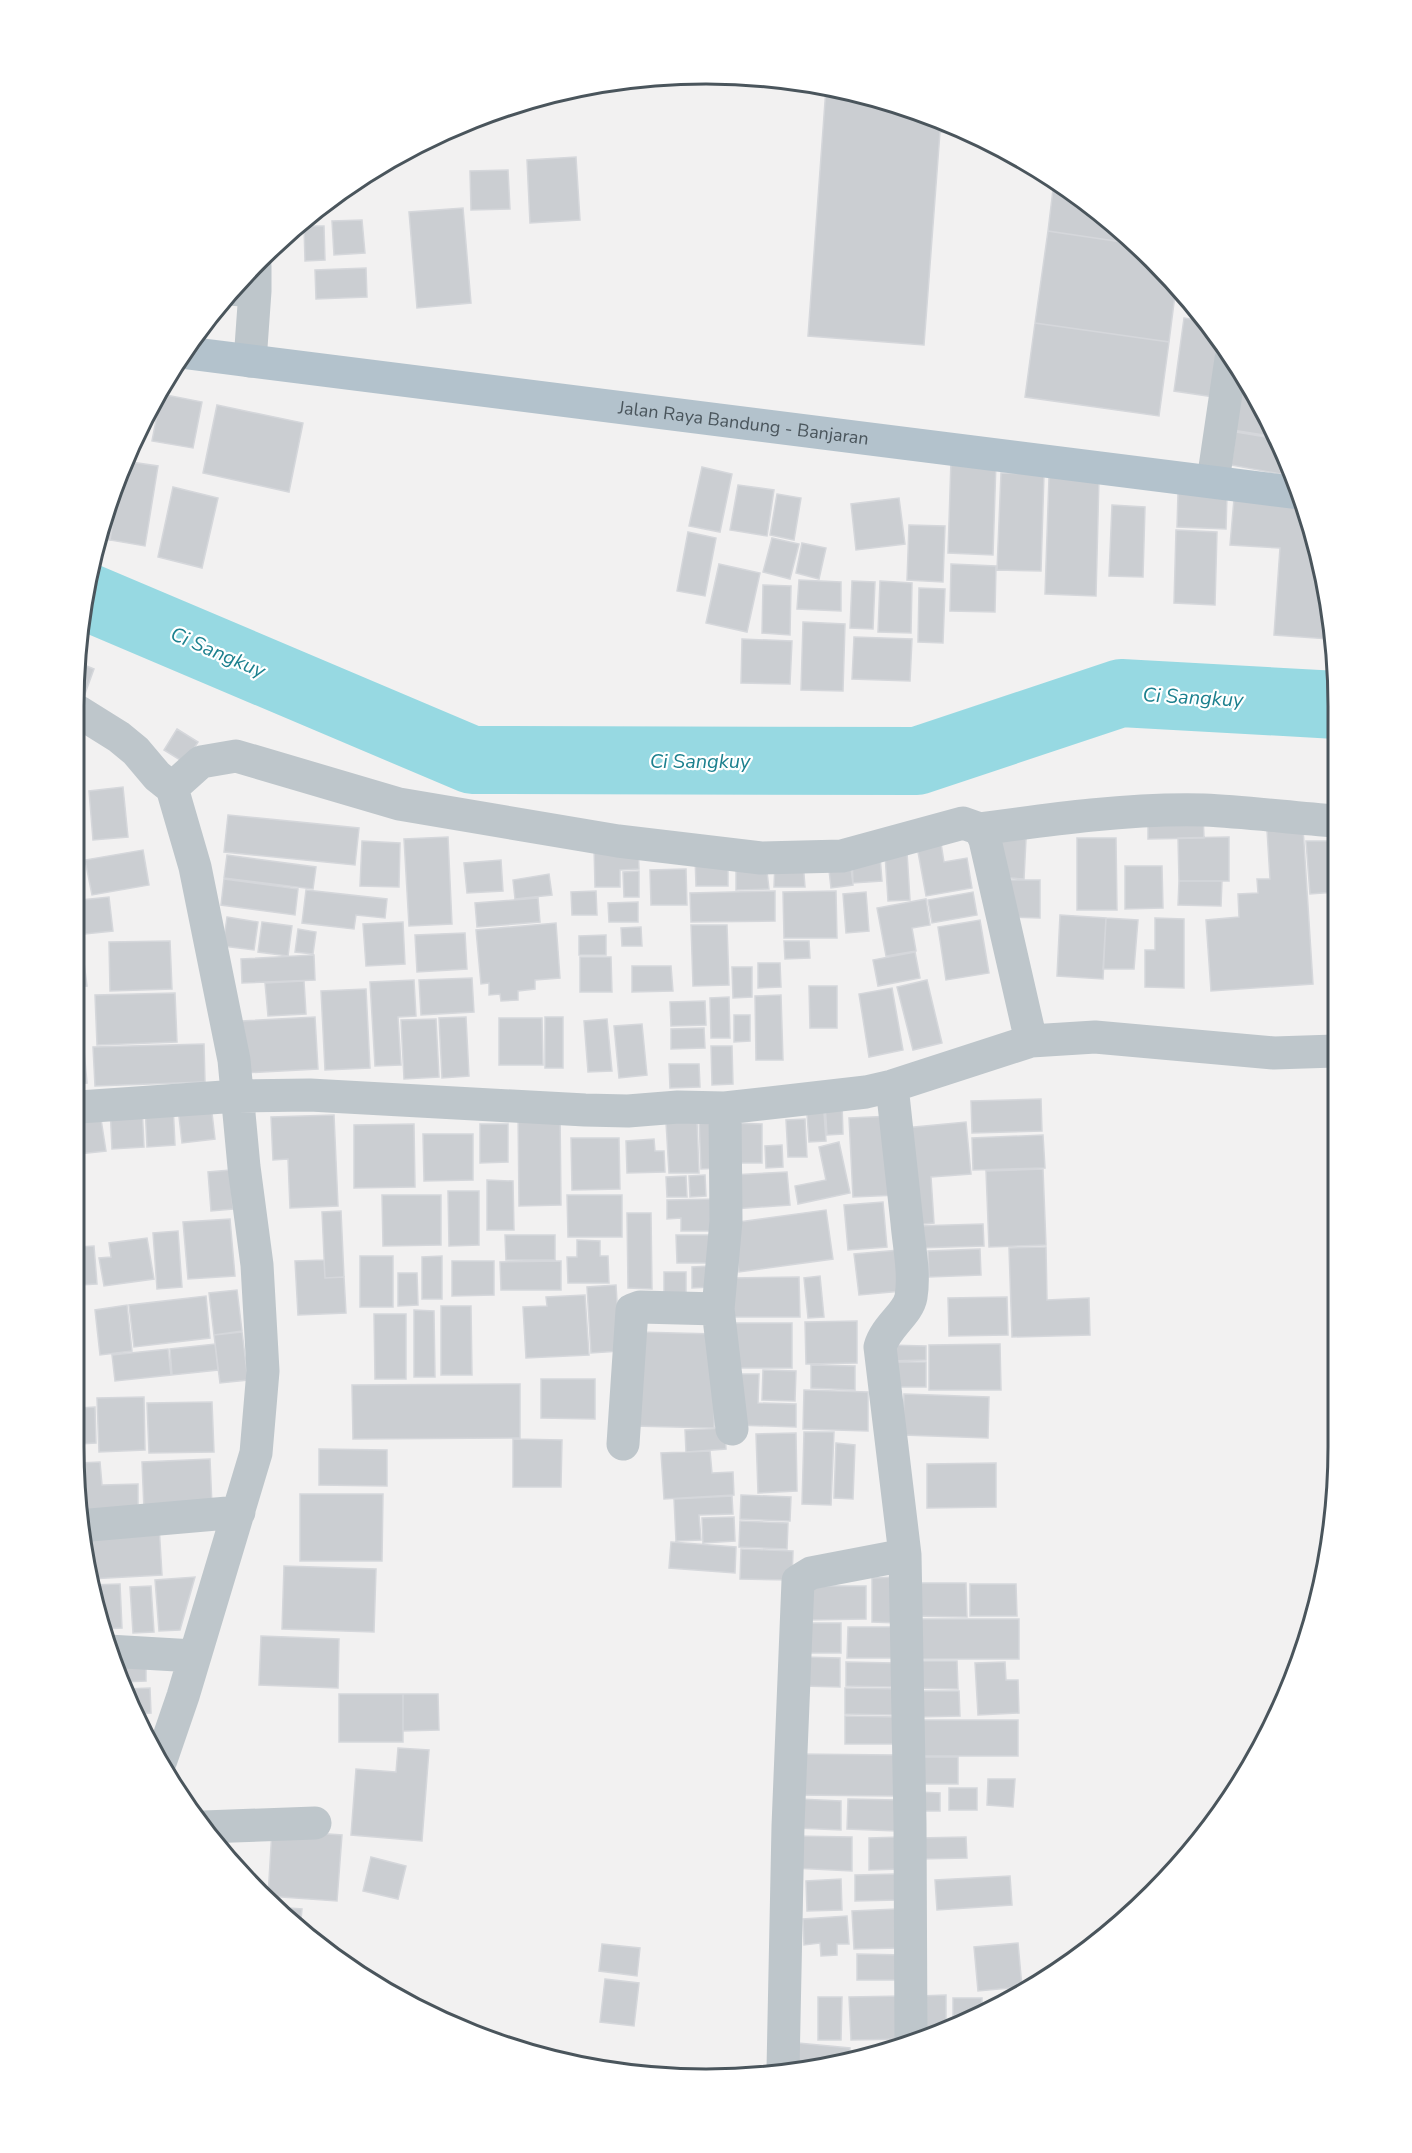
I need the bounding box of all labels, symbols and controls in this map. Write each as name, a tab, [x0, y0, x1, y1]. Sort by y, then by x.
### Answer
street label: Jalan Raya Bandung - Banjaran	[616, 395, 870, 451]
water label: Ci Sangkuy	[166, 620, 270, 685]
water label: Ci Sangkuy	[1142, 681, 1245, 714]
water label: Ci Sangkuy	[650, 748, 751, 775]

